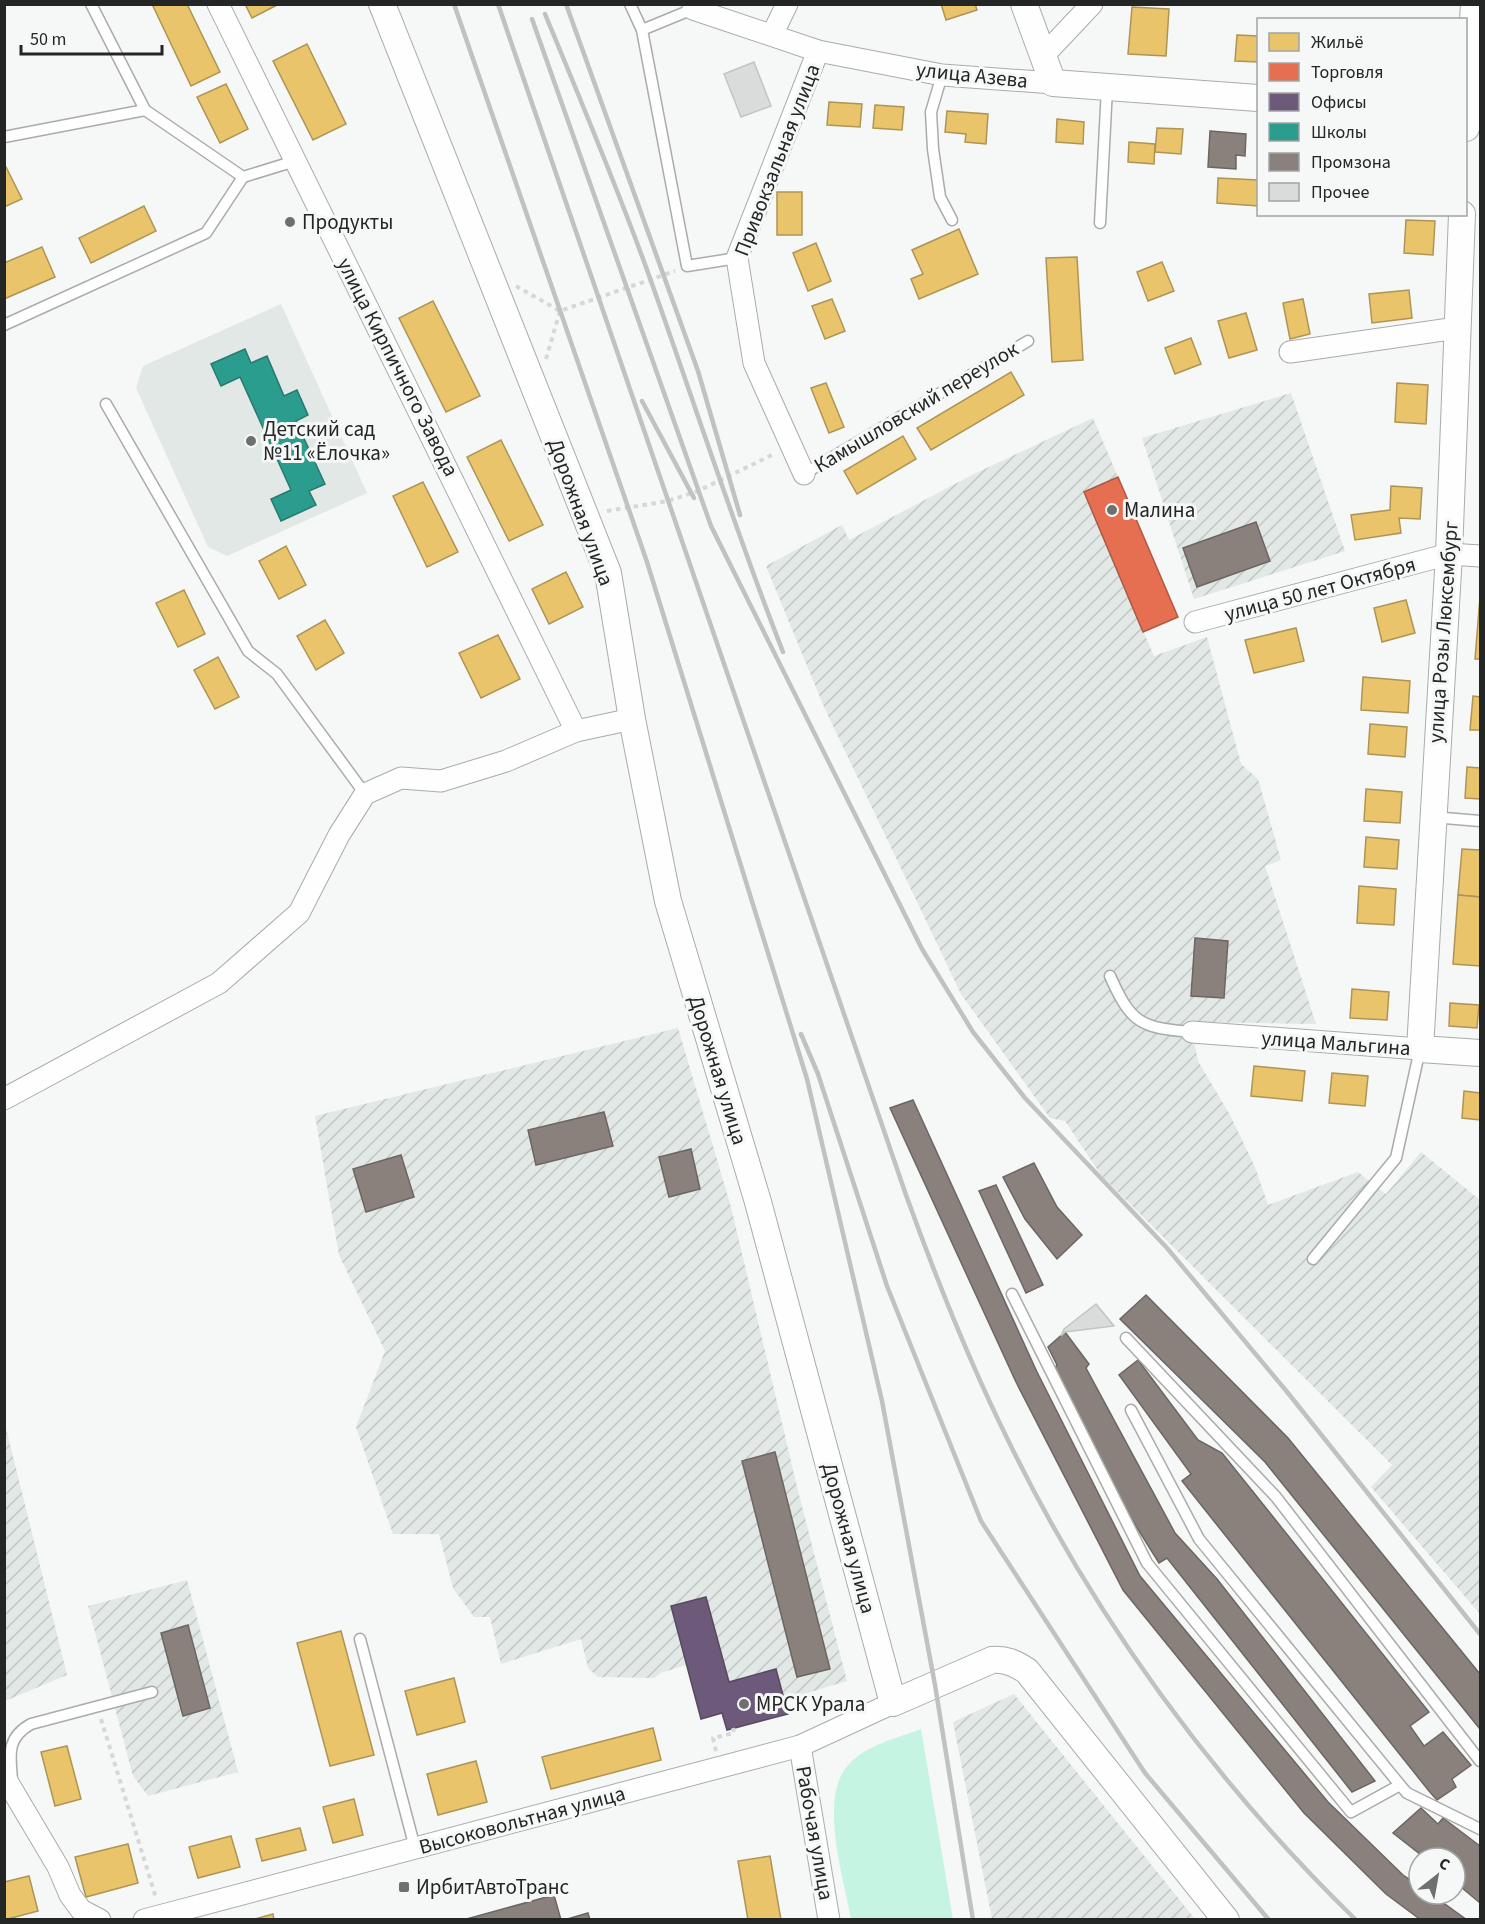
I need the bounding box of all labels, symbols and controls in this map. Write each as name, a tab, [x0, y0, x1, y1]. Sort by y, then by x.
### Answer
scale bar	[21, 18, 162, 56]
legend	[1257, 18, 1467, 216]
text: 50 m	[30, 27, 66, 52]
text: Жильё	[1311, 30, 1364, 55]
street label: улица Азева	[915, 54, 1029, 96]
street label: Привокзальная улица	[727, 60, 827, 260]
text: Торговля	[1311, 60, 1384, 85]
text: Офисы	[1311, 90, 1367, 115]
text: Школы	[1311, 120, 1367, 145]
text: Промзона	[1311, 150, 1391, 175]
text: Прочее	[1311, 180, 1369, 205]
place label: Продукты	[302, 207, 393, 237]
marker: Продукты	[283, 215, 297, 229]
street label: улица Кирпичного Завода	[330, 253, 466, 481]
street label: Камышловский переулок	[808, 334, 1024, 480]
place label: Детский сад №11 «Ёлочка»	[263, 414, 390, 468]
marker: Детский сад №11 «Ёлочка»	[244, 434, 258, 448]
street label: Дорожная улица	[540, 434, 622, 590]
place label: Малина	[1124, 495, 1195, 525]
marker: Малина	[1105, 503, 1119, 517]
street label: улица Розы Люксембург	[1420, 520, 1466, 744]
street label: улица 50 лет Октября	[1221, 549, 1419, 629]
street label: Дорожная улица	[681, 992, 755, 1148]
street label: улица Мальгина	[1260, 1023, 1412, 1063]
street label: Дорожная улица	[814, 1459, 884, 1617]
place label: МРСК Урала	[756, 1689, 865, 1719]
marker: МРСК Урала	[737, 1697, 751, 1711]
street label: Рабочая улица	[788, 1764, 842, 1902]
street label: Высоковольтная улица	[415, 1778, 629, 1862]
north arrow	[1407, 1846, 1467, 1906]
text: С	[1435, 1852, 1454, 1876]
place label: ИрбитАвтоТранс	[416, 1872, 570, 1902]
marker: ИрбитАвтоТранс	[397, 1880, 411, 1894]

